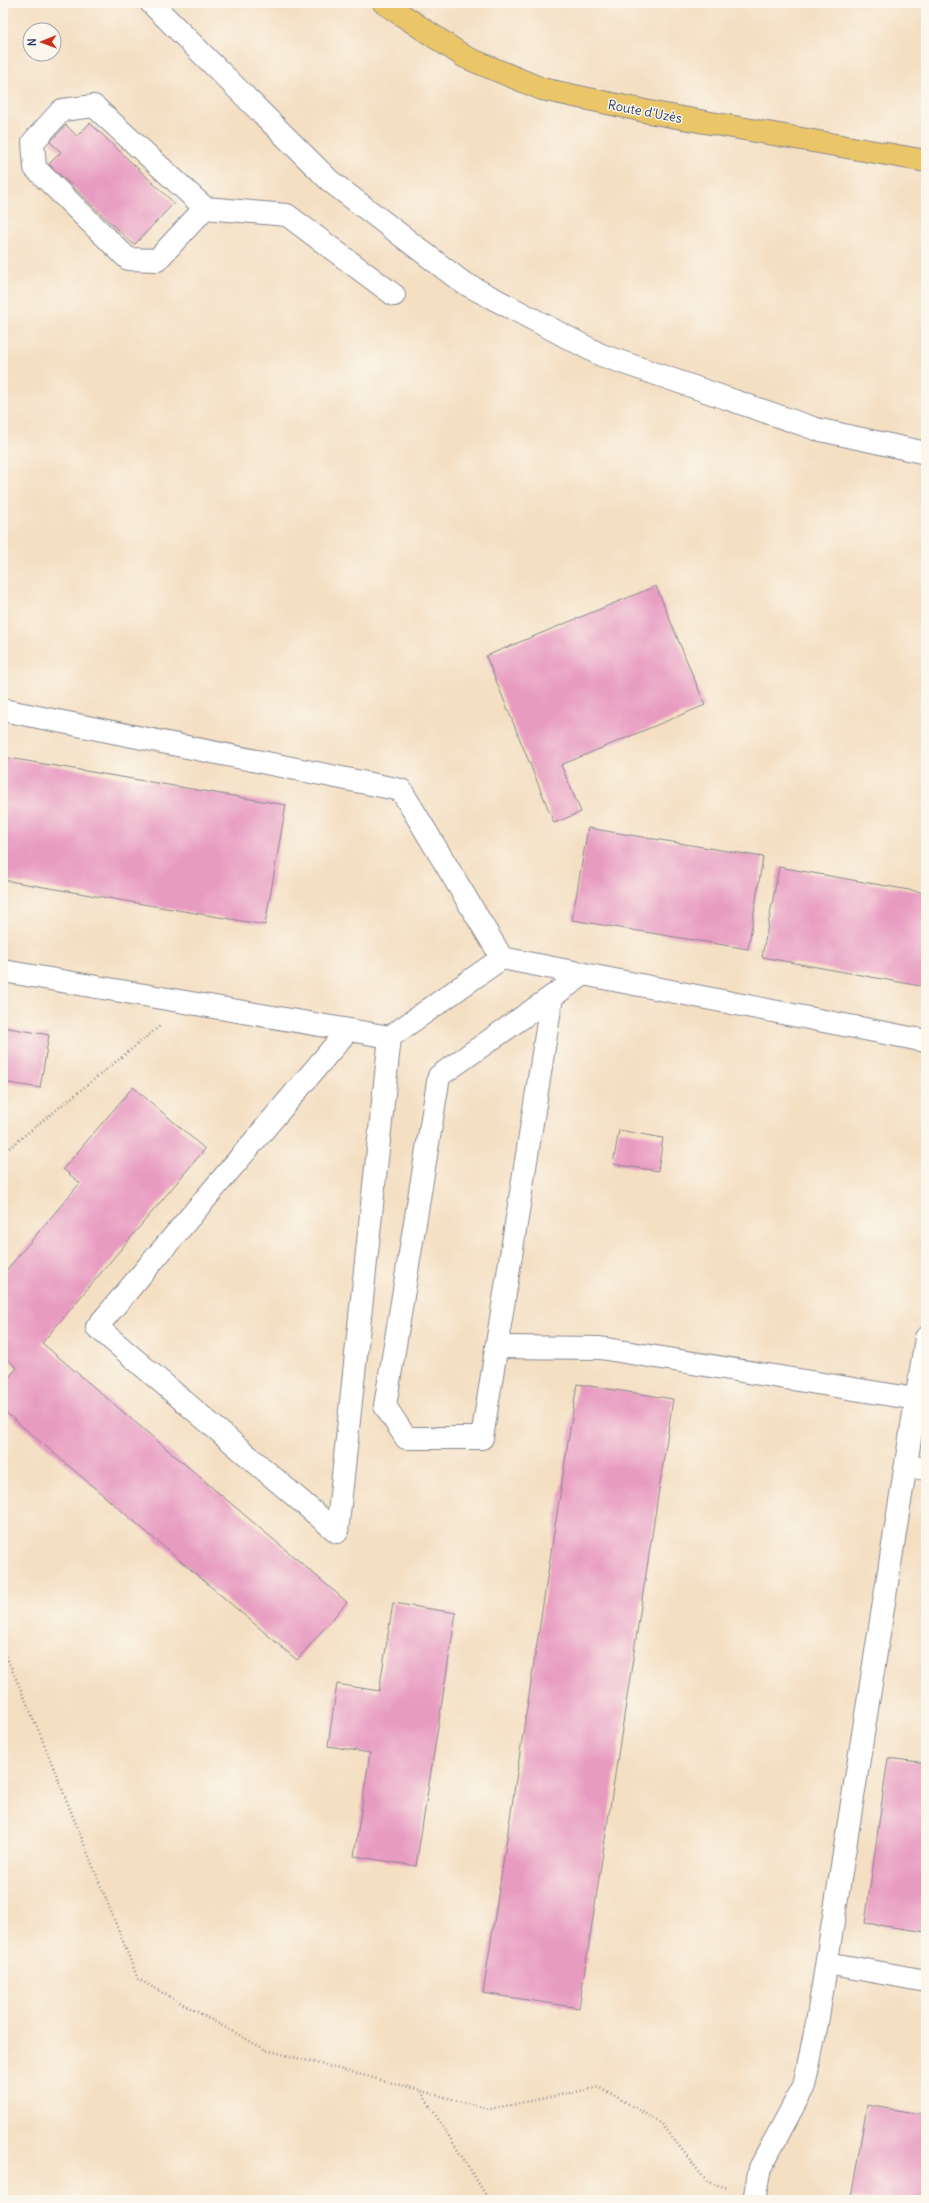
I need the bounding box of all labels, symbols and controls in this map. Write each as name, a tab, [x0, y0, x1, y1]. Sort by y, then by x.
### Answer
north arrow	[22, 22, 62, 62]
text: N	[25, 38, 39, 46]
street label: Route d'Uzès	[606, 96, 683, 127]

